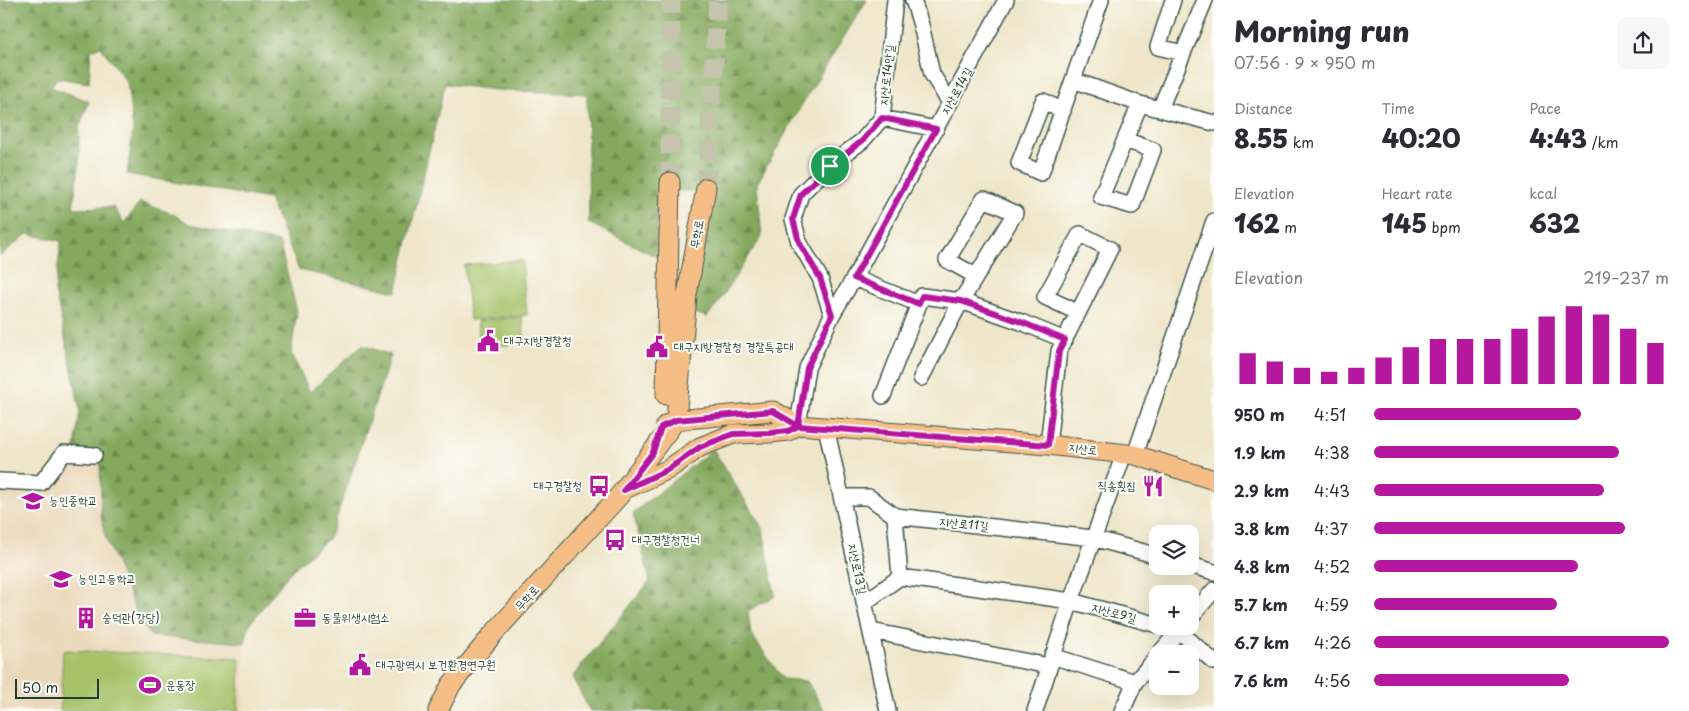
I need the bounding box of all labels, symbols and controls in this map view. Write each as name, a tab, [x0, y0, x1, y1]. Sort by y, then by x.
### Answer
text: Morning run	[1234, 9, 1410, 52]
button: share	[1617, 17, 1669, 69]
street label: 지산로14안길	[874, 43, 898, 106]
text: 07:56 · 9 × 950 m	[1234, 50, 1375, 74]
street label: 지산로14길	[936, 63, 977, 118]
text: Distance	[1234, 98, 1293, 119]
text: Time	[1382, 98, 1415, 119]
text: Pace	[1529, 98, 1561, 119]
text: 8.55	[1234, 119, 1288, 157]
text: 40:20	[1382, 119, 1461, 157]
text: 4:43	[1529, 119, 1587, 157]
text: km	[1288, 132, 1314, 153]
text: /km	[1587, 132, 1618, 153]
pin	[809, 145, 851, 187]
icon: arrive	[816, 152, 844, 180]
text: Elevation	[1234, 183, 1294, 204]
text: Heart rate	[1382, 183, 1452, 204]
text: kcal	[1529, 183, 1557, 204]
text: 162	[1234, 204, 1280, 242]
text: 145	[1382, 204, 1427, 242]
text: 632	[1529, 204, 1580, 242]
text: m	[1280, 217, 1297, 238]
text: bpm	[1427, 217, 1461, 238]
street label: 무학로	[685, 218, 707, 250]
text: Elevation	[1234, 265, 1303, 289]
text: 219–237 m	[1583, 265, 1669, 289]
public building icon: 대구지방경찰청	[475, 328, 501, 354]
place label: 대구지방경찰청	[504, 331, 572, 349]
public building icon: 대구지방경찰청 경찰특공대	[644, 334, 670, 360]
place label: 대구지방경찰청 경찰특공대	[674, 337, 794, 355]
text: 950 m	[1234, 402, 1285, 426]
text: 4:51	[1314, 402, 1346, 426]
street label: 지산로	[1068, 437, 1099, 459]
text: 1.9 km	[1234, 440, 1286, 464]
text: 4:38	[1314, 440, 1350, 464]
bus stop icon: 대구경찰청	[586, 473, 612, 499]
restaurant icon: 직송횟집	[1140, 473, 1166, 499]
place label: 대구경찰청	[534, 476, 582, 494]
place label: 직송횟집	[1097, 476, 1136, 494]
text: 2.9 km	[1234, 478, 1289, 502]
text: 4:43	[1314, 478, 1350, 502]
school or university icon: 능인중학교	[20, 488, 46, 514]
place label: 능인중학교	[49, 491, 97, 509]
street label: 지산로11길	[939, 511, 990, 535]
text: 3.8 km	[1234, 516, 1290, 540]
text: 4:37	[1314, 516, 1348, 540]
map controls	[1149, 525, 1199, 695]
button: layers	[1149, 525, 1199, 575]
bus stop icon: 대구경찰청건너	[602, 527, 628, 553]
place label: 대구경찰청건너	[632, 530, 700, 548]
street label: 지산로13길	[844, 542, 872, 596]
text: 4.8 km	[1234, 554, 1290, 578]
text: 4:52	[1314, 554, 1350, 578]
school or university icon: 능인고등학교	[48, 566, 74, 592]
place label: 능인고등학교	[78, 569, 136, 587]
street label: 무학로	[510, 581, 543, 614]
button: +	[1149, 585, 1199, 635]
text: 5.7 km	[1234, 592, 1288, 616]
text: 4:59	[1314, 592, 1349, 616]
street label: 지산로9길	[1090, 597, 1139, 627]
building icon: 숭덕관(강당)	[73, 605, 99, 631]
office icon: 동물위생시험소	[292, 605, 318, 631]
place label: 숭덕관(강당)	[102, 608, 160, 626]
place label: 동물위생시험소	[322, 608, 390, 626]
text: 6.7 km	[1234, 630, 1289, 654]
text: 4:26	[1314, 630, 1351, 654]
button: −	[1149, 645, 1199, 695]
public building icon: 대구광역시 보건환경연구원	[347, 652, 373, 678]
place label: 대구광역시 보건환경연구원	[376, 655, 496, 673]
text: 7.6 km	[1234, 668, 1288, 692]
text: 4:56	[1314, 668, 1351, 692]
sports icon: 운동장	[137, 672, 163, 698]
place label: 운동장	[166, 675, 195, 693]
scale bar	[15, 676, 99, 699]
text: 50 m	[22, 677, 58, 698]

